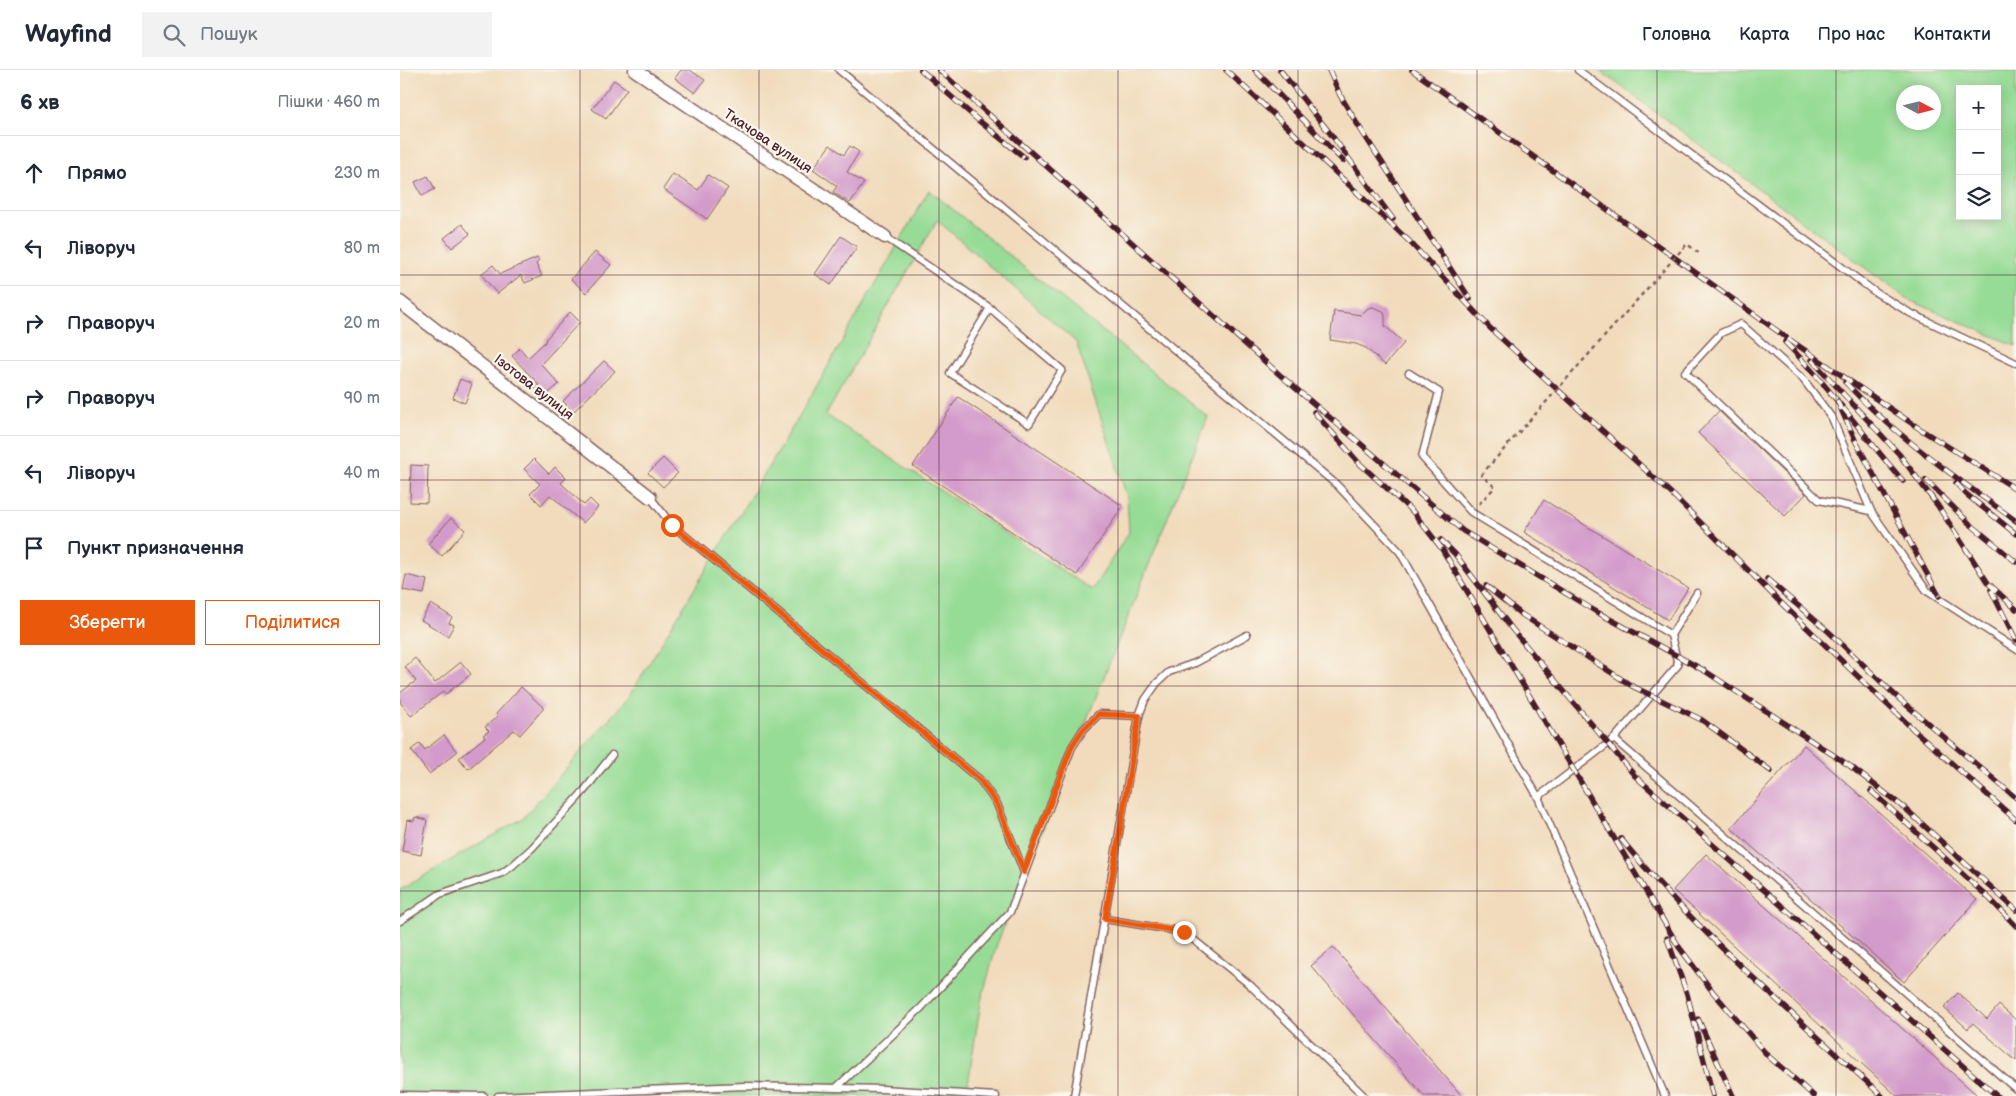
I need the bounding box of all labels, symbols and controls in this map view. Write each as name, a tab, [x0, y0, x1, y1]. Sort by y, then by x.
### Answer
search box	[142, 12, 492, 57]
text: Wayfind	[25, 20, 112, 49]
icon: search	[160, 21, 188, 49]
text: Пошук	[200, 23, 258, 46]
text: Головна	[1642, 24, 1711, 45]
text: Карта	[1739, 24, 1790, 45]
text: Про нас	[1818, 24, 1885, 45]
text: Контакти	[1913, 24, 1991, 45]
north arrow	[1896, 85, 1941, 130]
map controls	[1956, 85, 2001, 220]
button: +	[1956, 85, 2001, 130]
text: 6 хв	[20, 90, 59, 115]
text: Пішки · 460 m	[277, 93, 380, 112]
street label: Ткачова вулиця	[721, 105, 816, 177]
button: −	[1956, 130, 2001, 175]
icon: ahead	[20, 159, 48, 187]
text: Прямо	[67, 162, 127, 185]
text: 230 m	[334, 164, 380, 183]
button: layers	[1956, 175, 2001, 220]
icon: left	[20, 234, 48, 262]
text: Ліворуч	[67, 237, 136, 260]
text: 80 m	[344, 239, 380, 258]
icon: right	[20, 309, 48, 337]
text: Праворуч	[67, 312, 155, 335]
text: 20 m	[344, 314, 380, 333]
street label: Ізотова вулиця	[491, 351, 577, 423]
icon: right	[20, 384, 48, 412]
text: Праворуч	[67, 387, 155, 410]
text: 90 m	[344, 389, 380, 408]
icon: left	[20, 459, 48, 487]
text: Ліворуч	[67, 462, 136, 485]
text: 40 m	[343, 464, 380, 483]
route start	[661, 514, 684, 537]
icon: arrive	[20, 534, 48, 562]
text: Пункт призначення	[67, 537, 244, 560]
button: Зберегти	[20, 600, 195, 645]
button: Поділитися	[205, 600, 380, 645]
route end	[1173, 921, 1196, 944]

